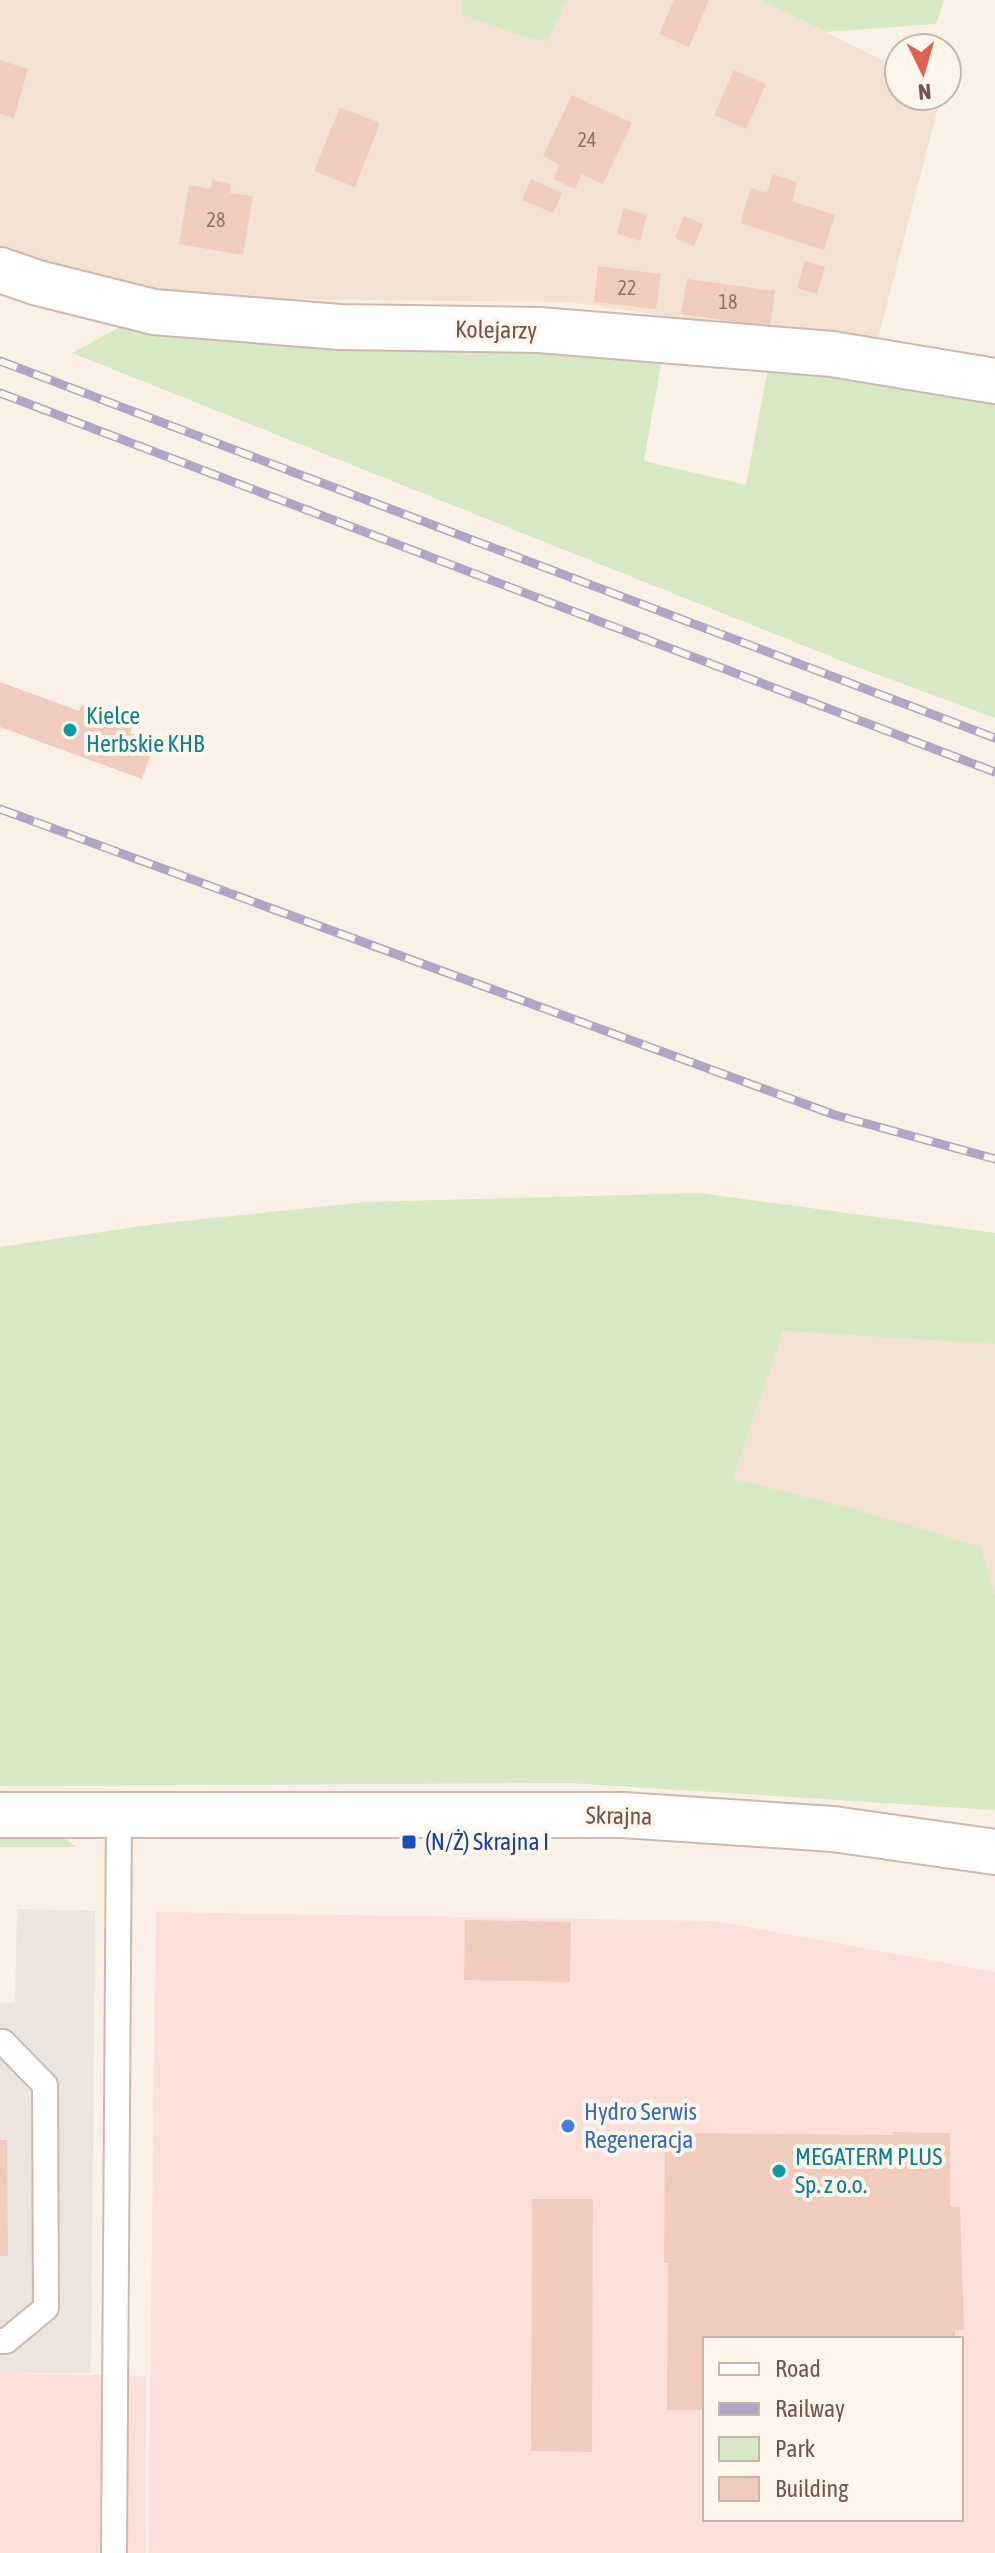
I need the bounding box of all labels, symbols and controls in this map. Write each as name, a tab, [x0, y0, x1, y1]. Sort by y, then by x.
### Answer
north arrow	[883, 32, 963, 112]
text: N	[917, 78, 932, 105]
house number: 24	[578, 128, 596, 151]
house number: 28	[207, 208, 225, 231]
house number: 22	[618, 276, 636, 299]
house number: 18	[719, 290, 737, 313]
street label: Kolejarzy	[455, 315, 537, 344]
place label: Kielce Herbskie KHB	[86, 702, 205, 757]
marker: Kielce Herbskie KHB	[61, 721, 79, 739]
street label: Skrajna	[585, 1801, 653, 1830]
place label: (N/Ż) Skrajna I	[425, 1828, 549, 1855]
marker: (N/Ż) Skrajna I	[400, 1833, 418, 1851]
place label: Hydro Serwis Regeneracja	[584, 2098, 697, 2153]
marker: Hydro Serwis Regeneracja	[559, 2117, 577, 2135]
place label: MEGATERM PLUS Sp. z o.o.	[795, 2143, 942, 2198]
marker: MEGATERM PLUS Sp. z o.o.	[770, 2162, 788, 2180]
legend	[703, 2337, 963, 2521]
text: Road	[775, 2355, 821, 2382]
text: Railway	[775, 2395, 845, 2422]
text: Park	[775, 2435, 816, 2462]
text: Building	[775, 2475, 849, 2502]

